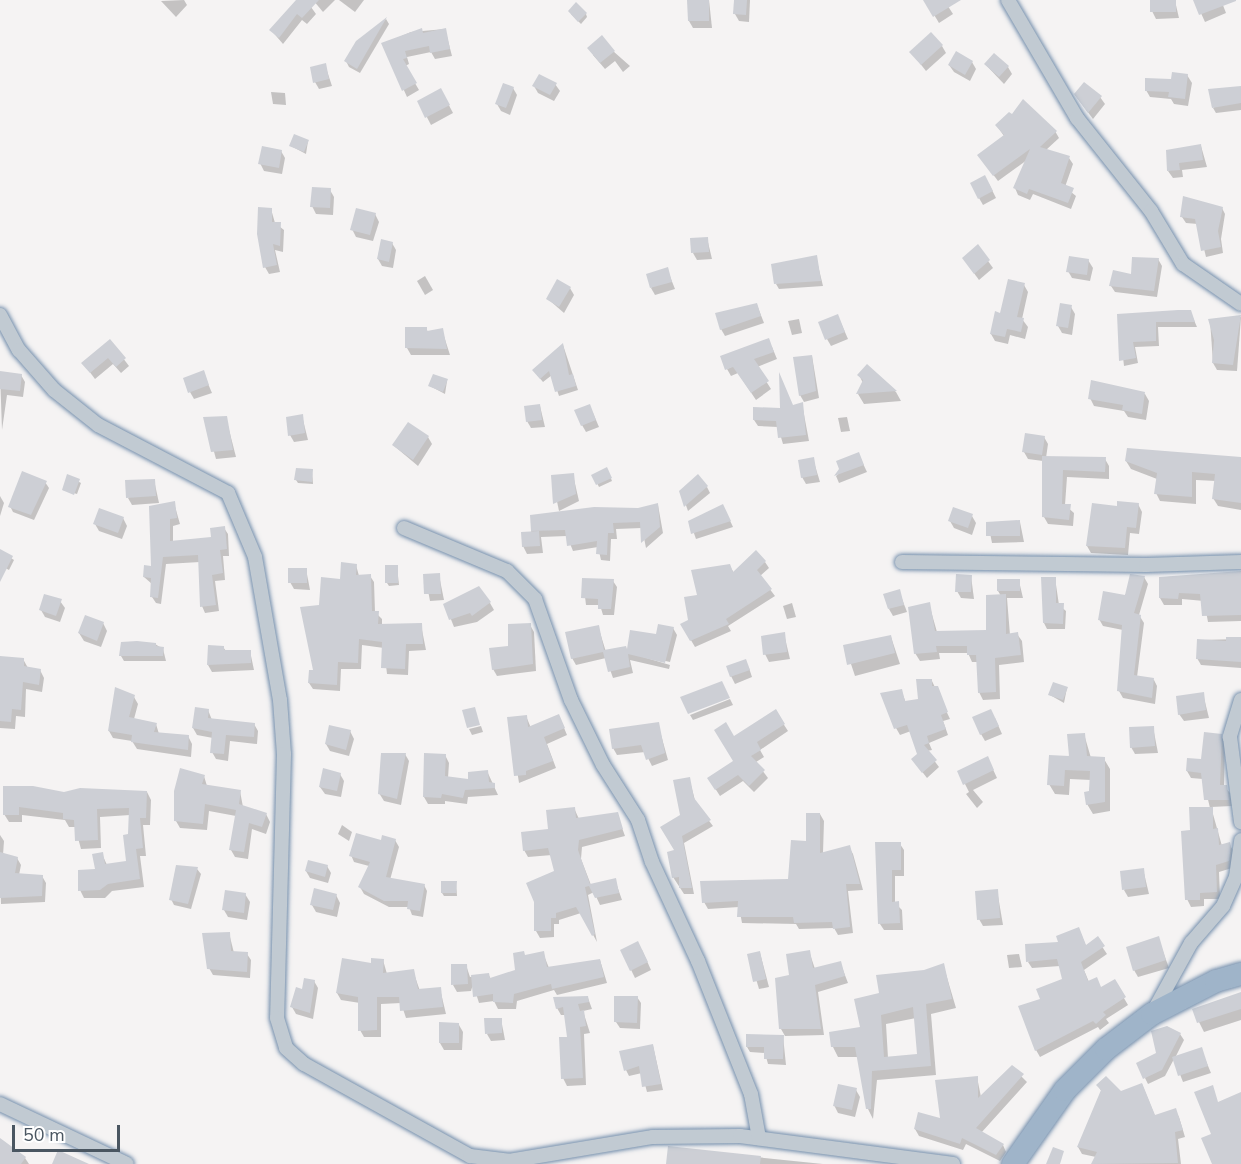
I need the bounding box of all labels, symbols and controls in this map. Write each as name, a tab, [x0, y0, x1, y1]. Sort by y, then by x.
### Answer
scale bar	[15, 1113, 123, 1151]
text: 50 m	[23, 1123, 65, 1147]

